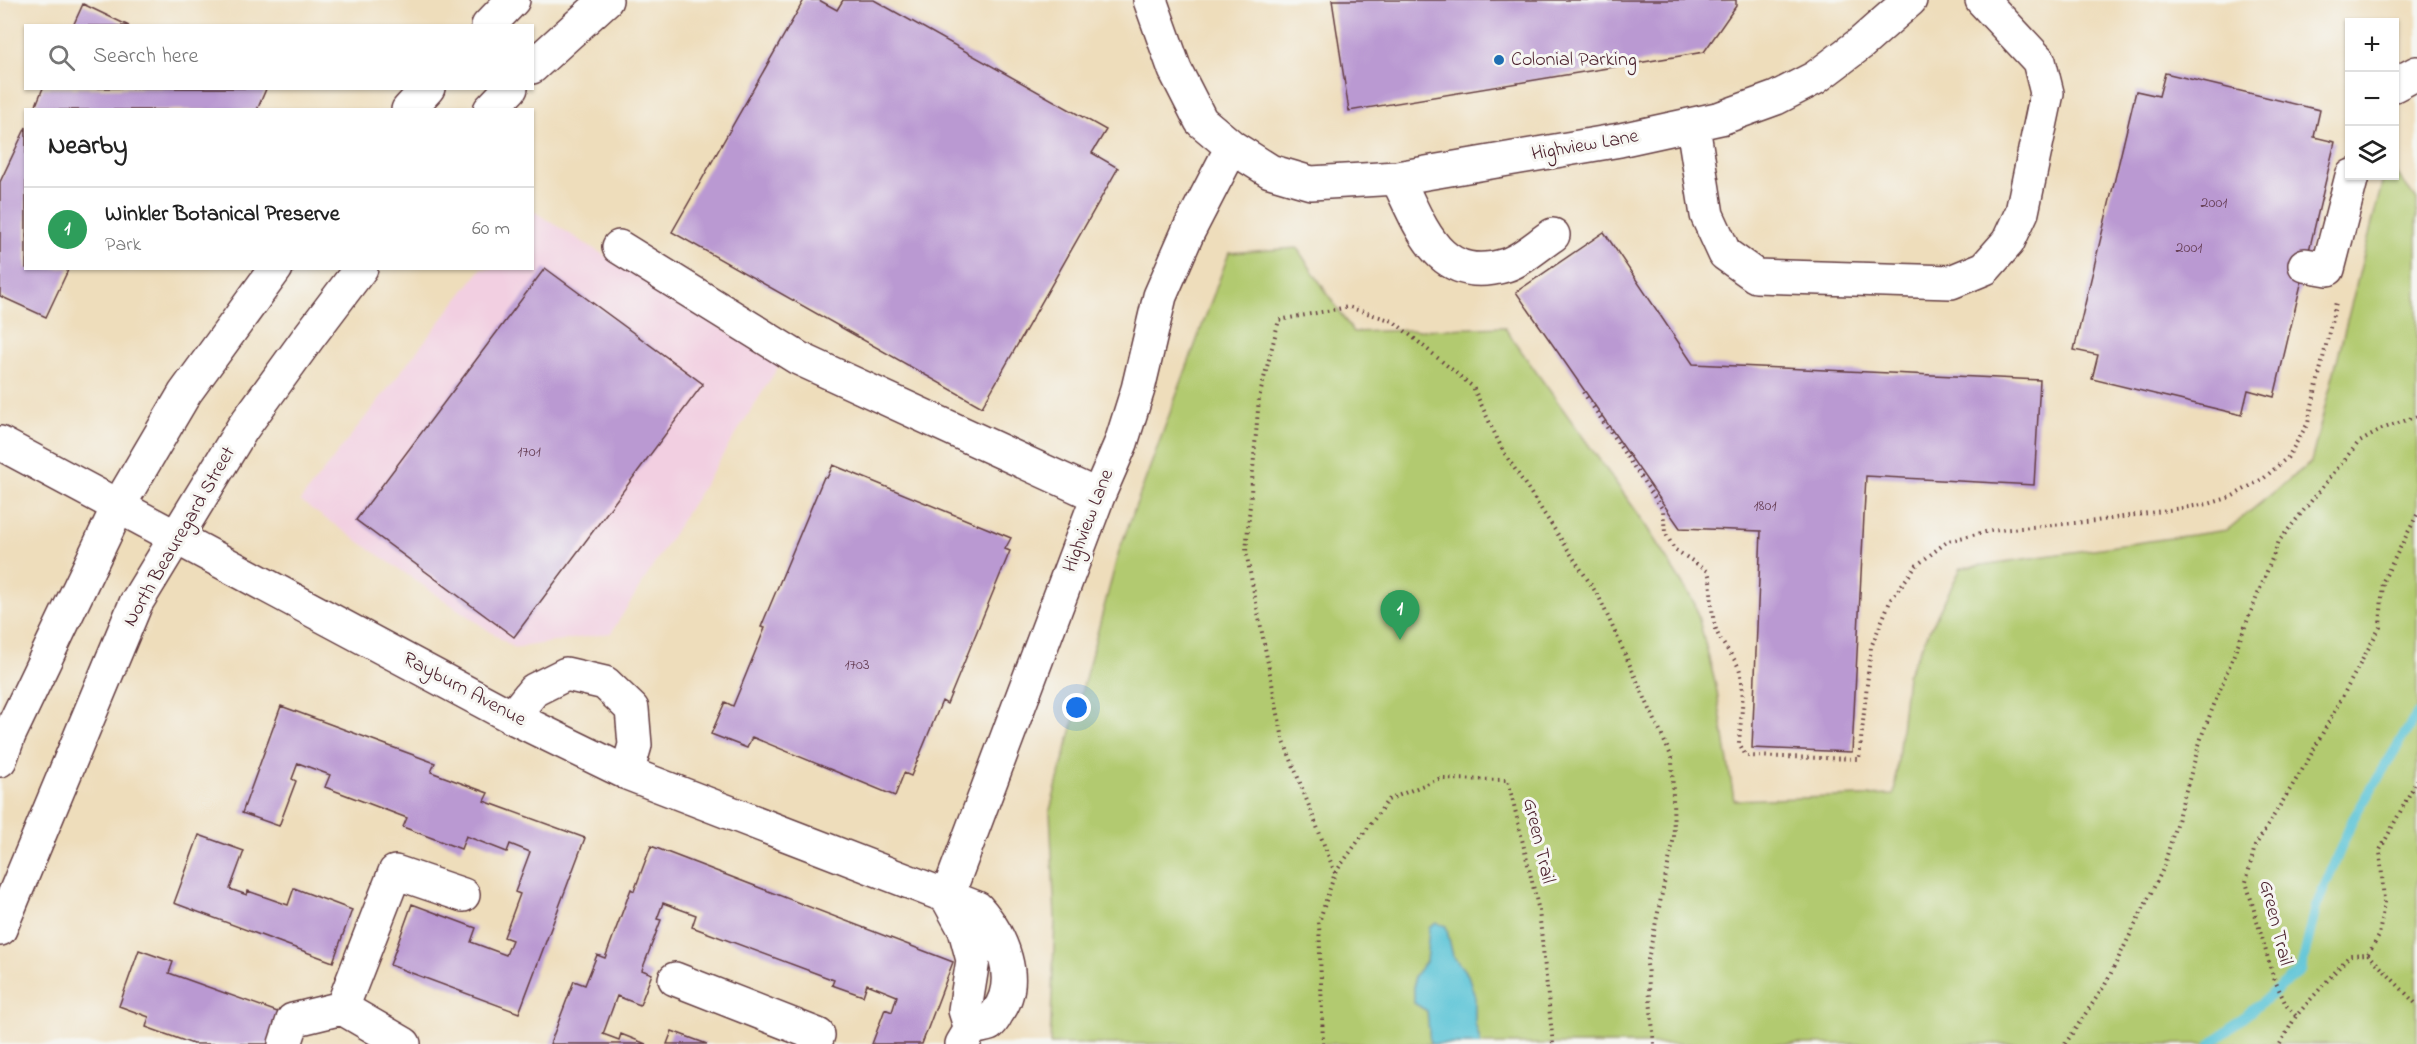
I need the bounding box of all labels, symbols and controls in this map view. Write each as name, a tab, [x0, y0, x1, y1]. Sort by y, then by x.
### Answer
map controls	[2345, 18, 2399, 180]
button: +	[2345, 18, 2399, 72]
search box	[24, 24, 534, 90]
icon: search	[45, 41, 78, 74]
text: Search here	[93, 41, 198, 73]
place label: Colonial Parking	[1511, 46, 1637, 76]
marker: Colonial Parking	[1492, 53, 1506, 67]
button: −	[2345, 72, 2399, 126]
street label: Highview Lane	[1529, 122, 1641, 171]
button: layers	[2345, 126, 2399, 180]
text: Nearby	[48, 128, 127, 166]
house number: 2001	[2201, 191, 2227, 215]
text: Winkler Botanical Preserve	[105, 199, 340, 231]
text: 1	[64, 215, 71, 244]
text: 60 m	[472, 215, 510, 244]
text: Park	[105, 231, 141, 260]
house number: 2001	[2176, 236, 2202, 260]
house number: 1701	[517, 440, 541, 464]
street label: North Beauregard Street	[117, 441, 244, 633]
street label: Highview Lane	[1056, 465, 1123, 577]
house number: 1801	[1753, 494, 1777, 518]
pin: 1	[1380, 590, 1420, 640]
street label: Rayburn Avenue	[397, 645, 531, 735]
house number: 1703	[844, 653, 870, 677]
your location	[1062, 693, 1091, 722]
street label: Green Trail	[1514, 795, 1562, 887]
street label: Green Trail	[2250, 877, 2300, 969]

